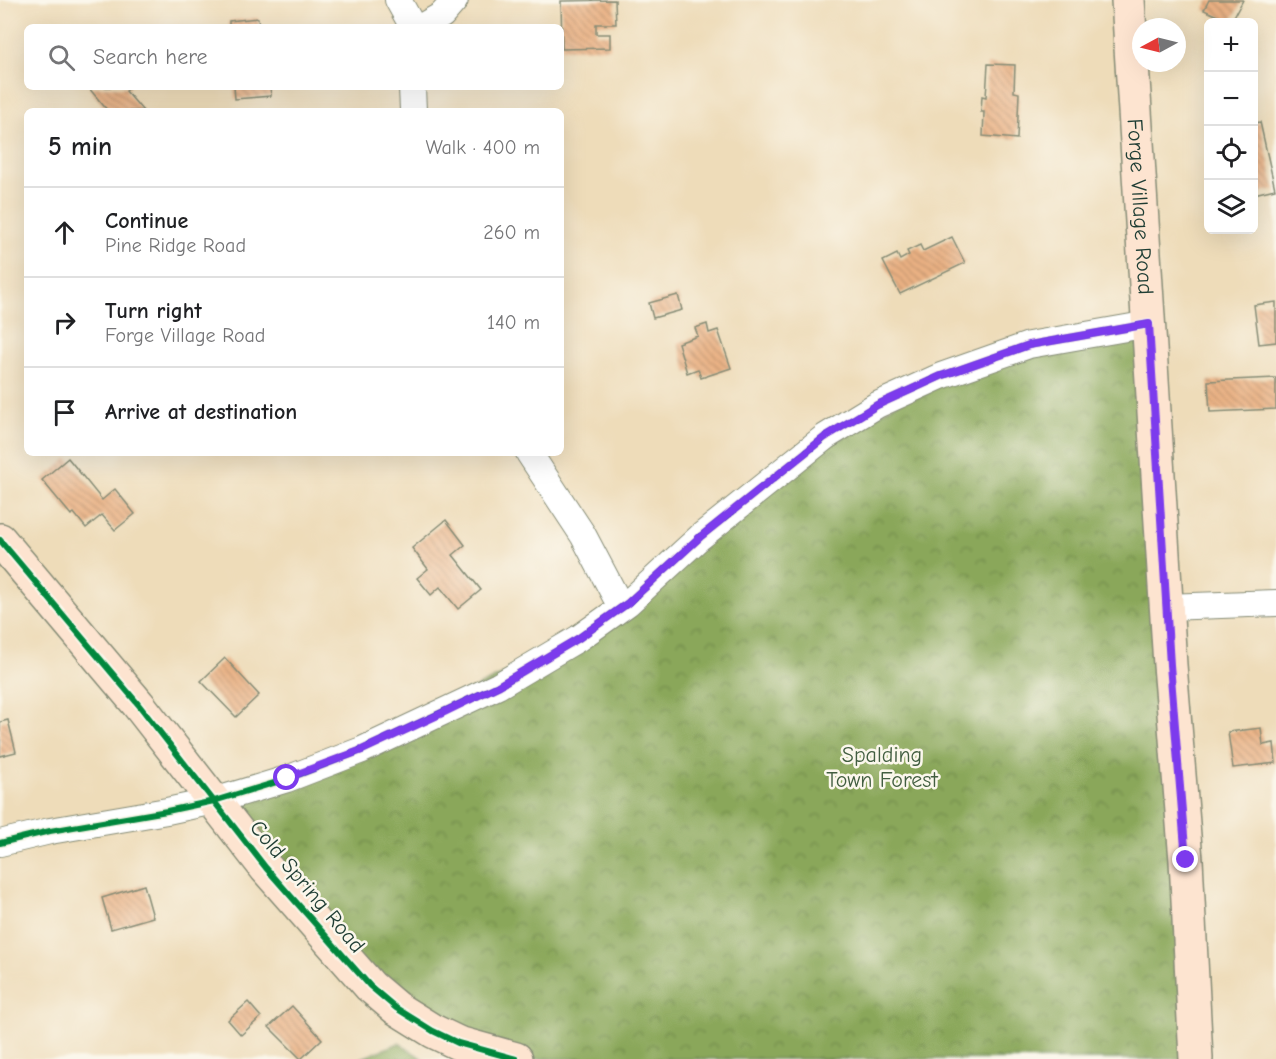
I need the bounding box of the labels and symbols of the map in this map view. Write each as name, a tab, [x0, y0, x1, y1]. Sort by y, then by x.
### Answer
north arrow	[1132, 18, 1186, 72]
street label: Forge Village Road	[1122, 118, 1159, 296]
park label: Spalding Town Forest	[826, 742, 938, 793]
route start	[273, 764, 299, 790]
street label: Cold Spring Road	[244, 815, 370, 958]
route end	[1172, 846, 1198, 872]

